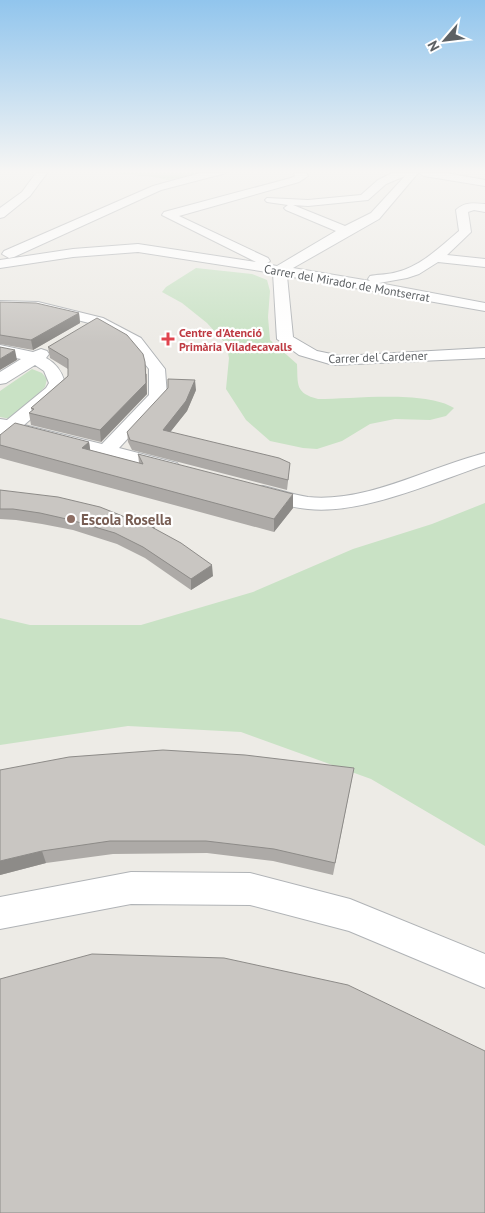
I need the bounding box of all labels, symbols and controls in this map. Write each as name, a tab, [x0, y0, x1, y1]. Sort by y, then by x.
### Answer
north arrow	[420, 15, 470, 65]
text: N	[423, 38, 444, 54]
street label: Carrer del Mirador de Montserrat	[263, 261, 431, 305]
place label: Centre d'Atenció Primària Viladecavalls	[179, 325, 292, 354]
marker: Centre d'Atenció Primària Viladecavalls	[161, 332, 175, 346]
street label: Carrer del Cardener	[328, 348, 428, 366]
place label: Escola Rosella	[81, 510, 172, 529]
marker: Escola Rosella	[65, 513, 77, 525]

